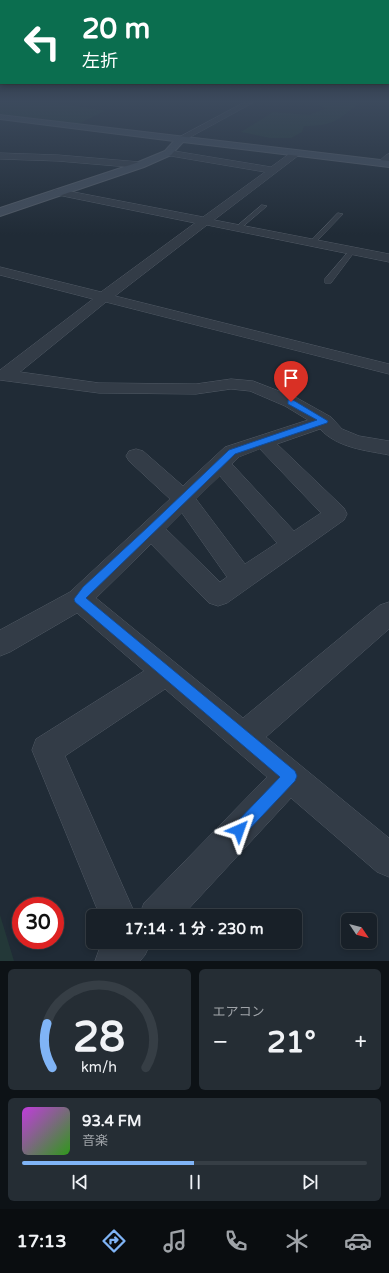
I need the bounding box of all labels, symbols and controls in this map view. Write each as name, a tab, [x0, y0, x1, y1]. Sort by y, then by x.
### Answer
text: 20 m	[82, 12, 150, 46]
icon: left	[16, 16, 68, 68]
text: 左折	[82, 50, 118, 72]
pin	[274, 361, 308, 402]
icon: arrive	[280, 367, 302, 389]
position arrow	[218, 809, 260, 851]
speed limit sign: 30	[12, 897, 64, 949]
north arrow	[341, 913, 377, 949]
map controls	[341, 913, 377, 949]
text: 17:14 · 1 分 · 230 m	[124, 920, 264, 938]
text: エアコン	[213, 1004, 265, 1020]
text: 28	[73, 1012, 125, 1062]
text: 21°	[267, 1024, 316, 1061]
text: −	[213, 1029, 228, 1055]
text: +	[355, 1029, 367, 1055]
text: km/h	[81, 1058, 117, 1075]
text: 93.4 FM	[82, 1112, 141, 1130]
text: 音楽	[82, 1133, 108, 1149]
icon: previous	[69, 1171, 91, 1193]
icon: pause	[184, 1171, 206, 1193]
icon: next	[299, 1171, 321, 1193]
icon: directions	[100, 1227, 128, 1255]
icon: music	[161, 1227, 189, 1255]
icon: phone	[222, 1227, 250, 1255]
icon: climate	[283, 1227, 311, 1255]
icon: car	[344, 1227, 372, 1255]
text: 17:13	[17, 1230, 66, 1252]

